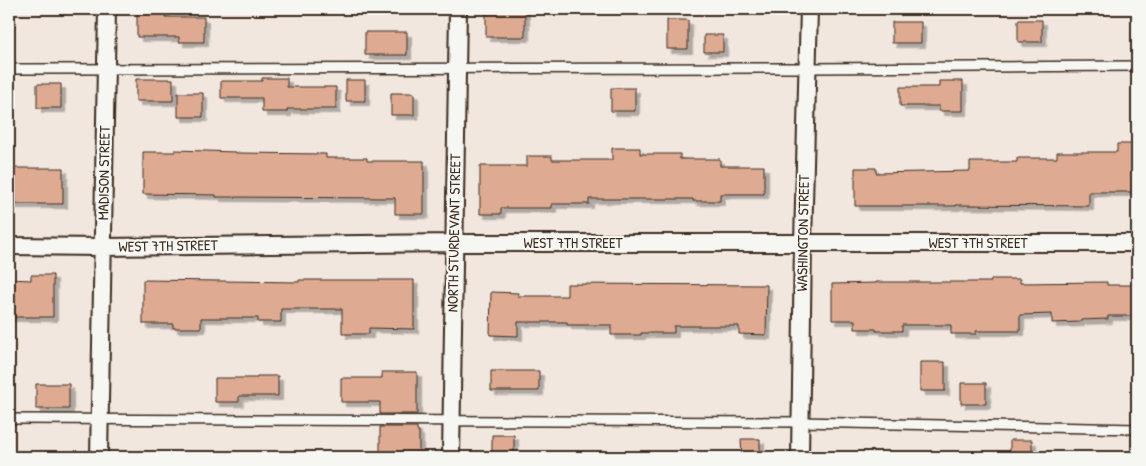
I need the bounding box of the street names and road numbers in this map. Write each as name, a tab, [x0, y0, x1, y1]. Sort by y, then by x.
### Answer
street label: MADISON STREET	[92, 125, 115, 220]
street label: NORTH STURDEVANT STREET	[442, 153, 465, 312]
street label: WASHINGTON STREET	[791, 173, 814, 292]
street label: WEST 7TH STREET	[523, 232, 624, 253]
street label: WEST 7TH STREET	[928, 232, 1029, 253]
street label: WEST 7TH STREET	[118, 234, 219, 257]

